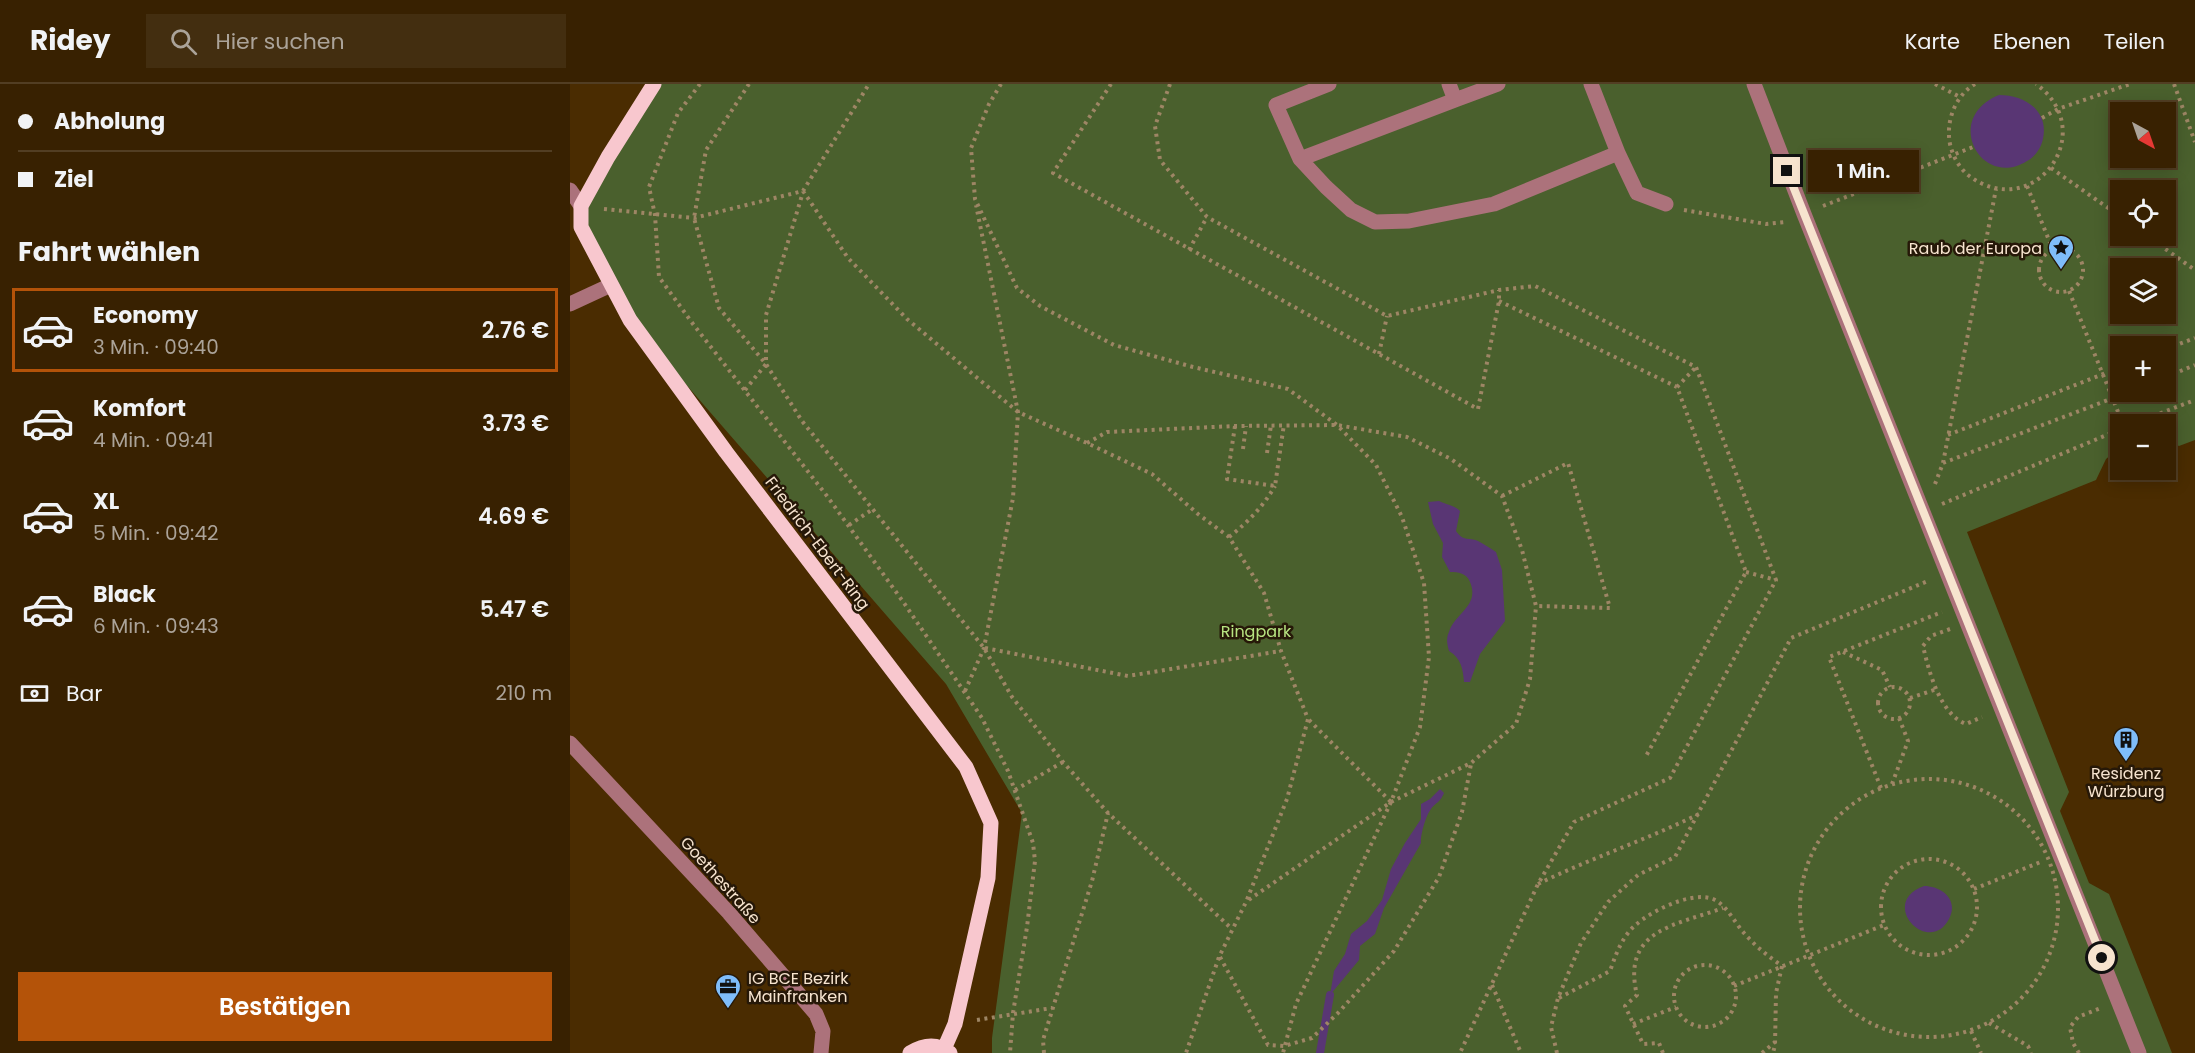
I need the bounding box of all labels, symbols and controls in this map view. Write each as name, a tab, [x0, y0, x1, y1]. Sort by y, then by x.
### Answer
search box	[146, 14, 566, 68]
text: Ridey	[30, 21, 110, 60]
icon: search	[167, 25, 200, 58]
text: Hier suchen	[215, 26, 345, 57]
text: Karte	[1905, 27, 1960, 56]
text: Ebenen	[1993, 27, 2071, 56]
text: Teilen	[2104, 27, 2165, 56]
north arrow	[2110, 102, 2176, 168]
map controls	[2110, 102, 2176, 480]
text: Abholung	[54, 106, 165, 137]
callout: 1 Min.	[1808, 150, 1919, 192]
route end	[1773, 157, 1800, 184]
text: 1 Min.	[1837, 157, 1890, 185]
text: Ziel	[54, 164, 94, 195]
button: locate	[2110, 180, 2176, 246]
text: Fahrt wählen	[18, 233, 200, 270]
place icon: Raub der Europa	[2046, 233, 2076, 271]
place label: Raub der Europa	[1909, 237, 2042, 260]
button: layers	[2110, 258, 2176, 324]
text: Economy	[93, 300, 198, 331]
icon: car	[21, 303, 75, 357]
text: 2.76 €	[482, 315, 549, 346]
text: 3 Min. · 09:40	[93, 333, 219, 361]
button: +	[2110, 336, 2176, 402]
text: Komfort	[93, 393, 186, 424]
icon: car	[21, 396, 75, 450]
text: 3.73 €	[482, 408, 549, 439]
button: −	[2110, 414, 2176, 480]
text: 4 Min. · 09:41	[93, 426, 213, 454]
street label: Friedrich-Ebert-Ring	[760, 472, 875, 615]
text: XL	[93, 486, 119, 517]
icon: car	[21, 489, 75, 543]
text: 4.69 €	[478, 501, 549, 532]
text: 5 Min. · 09:42	[93, 519, 218, 547]
text: Black	[93, 579, 156, 610]
icon: car	[21, 582, 75, 636]
text: 5.47 €	[480, 594, 549, 625]
text: 6 Min. · 09:43	[93, 612, 219, 640]
park label: Ringpark	[1221, 620, 1292, 643]
icon: cash	[18, 677, 51, 710]
text: Bar	[66, 678, 103, 709]
text: 210 m	[496, 679, 552, 707]
building icon: Residenz Würzburg	[2111, 725, 2141, 763]
place label: Residenz Würzburg	[2088, 762, 2164, 803]
street label: Goethestraße	[675, 832, 766, 929]
route start	[2088, 944, 2115, 971]
place label: IG BCE Bezirk Mainfranken	[748, 967, 849, 1008]
button: Bestätigen	[18, 972, 552, 1041]
office icon: IG BCE Bezirk Mainfranken	[713, 972, 743, 1010]

